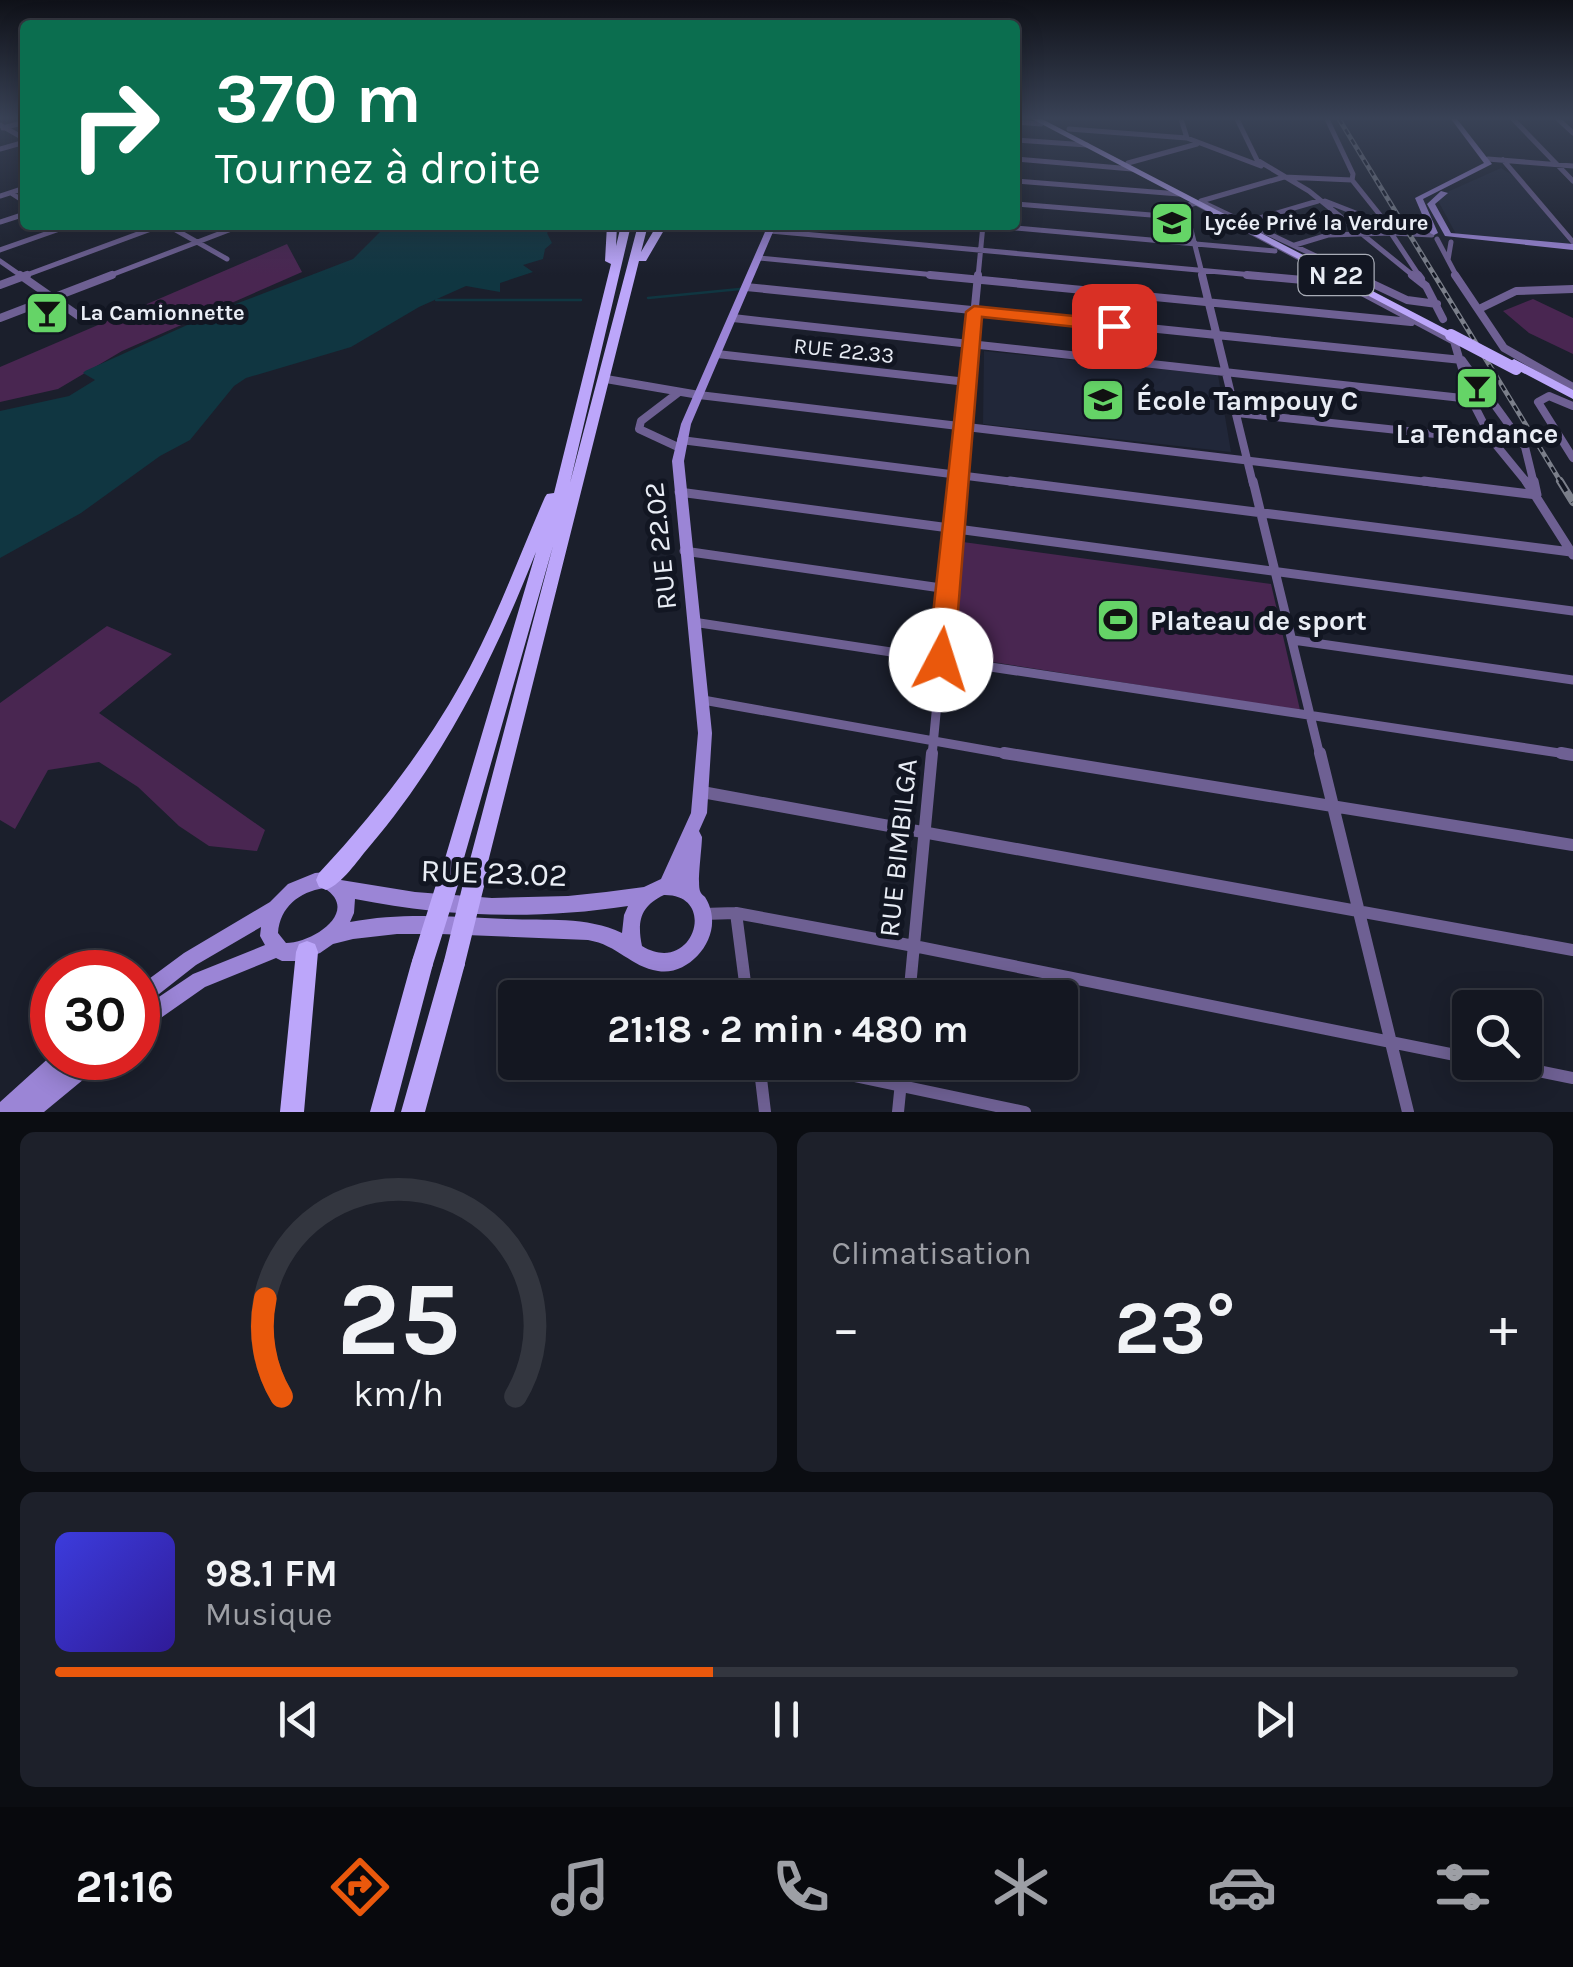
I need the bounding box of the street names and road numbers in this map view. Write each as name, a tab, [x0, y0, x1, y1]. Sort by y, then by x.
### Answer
road number: N 22	[1298, 255, 1374, 295]
street label: RUE 22.33	[792, 333, 896, 369]
street label: RUE 22.02	[637, 481, 683, 611]
street label: RUE BIMBILGA	[872, 757, 924, 939]
street label: RUE 23.02	[420, 852, 568, 894]

